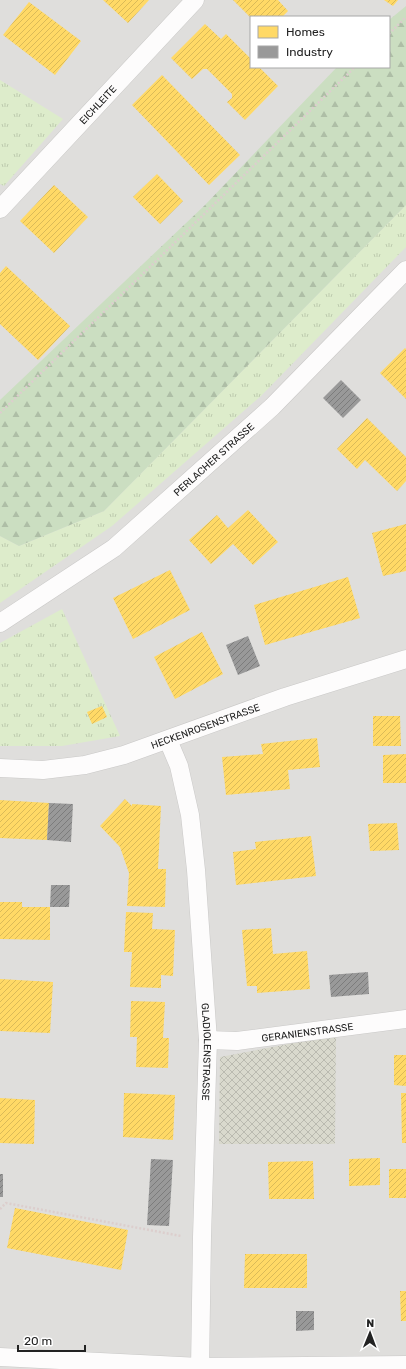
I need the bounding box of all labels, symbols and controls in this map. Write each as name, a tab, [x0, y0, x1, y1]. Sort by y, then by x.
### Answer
legend	[250, 16, 390, 68]
text: Homes	[286, 25, 325, 39]
text: Industry	[286, 45, 333, 59]
street label: EICHLEITE	[77, 83, 119, 127]
street label: PERLACHER STRASSE	[172, 421, 257, 499]
street label: HECKENROSENSTRASSE	[149, 702, 262, 752]
street label: GLADIOLENSTRASSE	[198, 1003, 213, 1101]
street label: GERANIENSTRASSE	[261, 1021, 354, 1045]
north arrow	[350, 1313, 390, 1353]
text: N	[366, 1317, 374, 1330]
scale bar	[18, 1327, 85, 1353]
text: 20 m	[24, 1334, 52, 1348]

